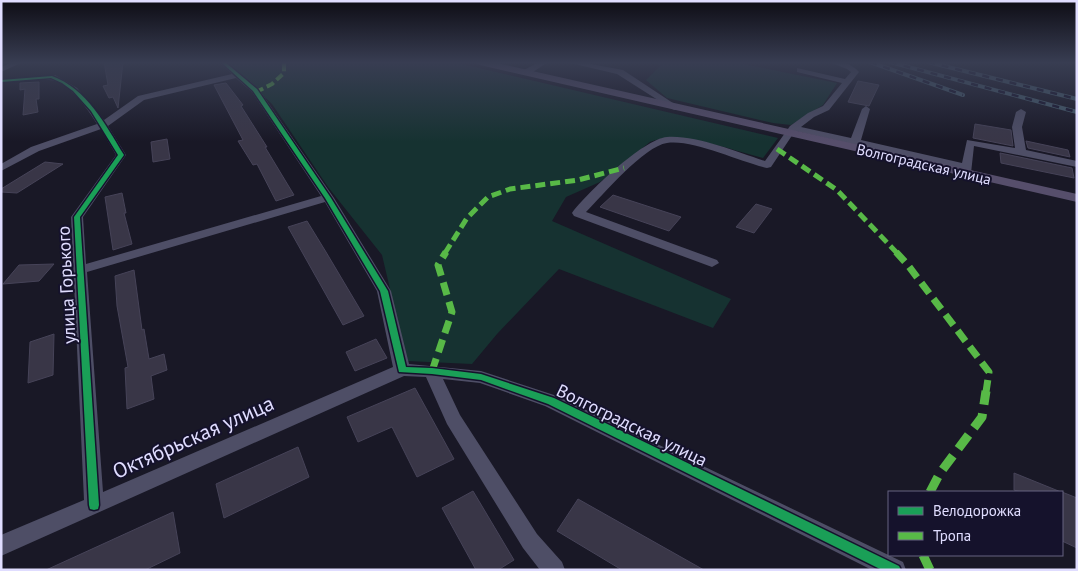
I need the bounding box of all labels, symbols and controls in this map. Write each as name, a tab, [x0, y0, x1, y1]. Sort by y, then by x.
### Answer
street label: Волгоградская улица	[855, 139, 993, 189]
street label: улица Горького	[51, 225, 81, 345]
street label: Волгоградская улица	[553, 379, 711, 471]
street label: Октябрьская улица	[108, 389, 278, 485]
legend	[888, 491, 1063, 556]
text: Велодорожка	[933, 501, 1021, 520]
text: Тропа	[933, 526, 971, 545]

